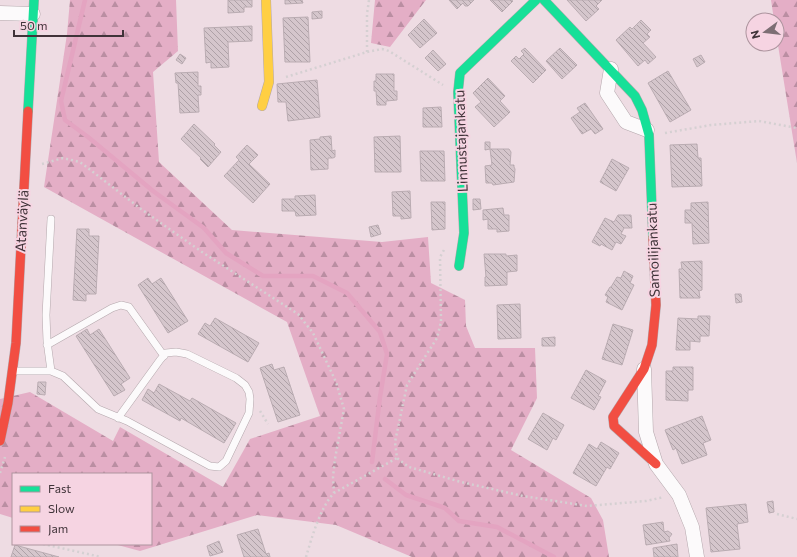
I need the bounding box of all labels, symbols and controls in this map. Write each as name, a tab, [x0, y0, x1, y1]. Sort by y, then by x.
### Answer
scale bar	[14, 12, 123, 38]
north arrow	[745, 12, 785, 52]
text: 50 m	[20, 18, 48, 32]
text: N	[748, 29, 762, 40]
street label: Linnustajankatu	[450, 90, 471, 192]
street label: Atanväylä	[11, 189, 32, 252]
street label: Samoilijankatu	[642, 203, 663, 297]
legend	[12, 473, 152, 545]
text: Fast	[48, 481, 71, 495]
text: Slow	[48, 501, 75, 515]
text: Jam	[48, 521, 68, 536]

